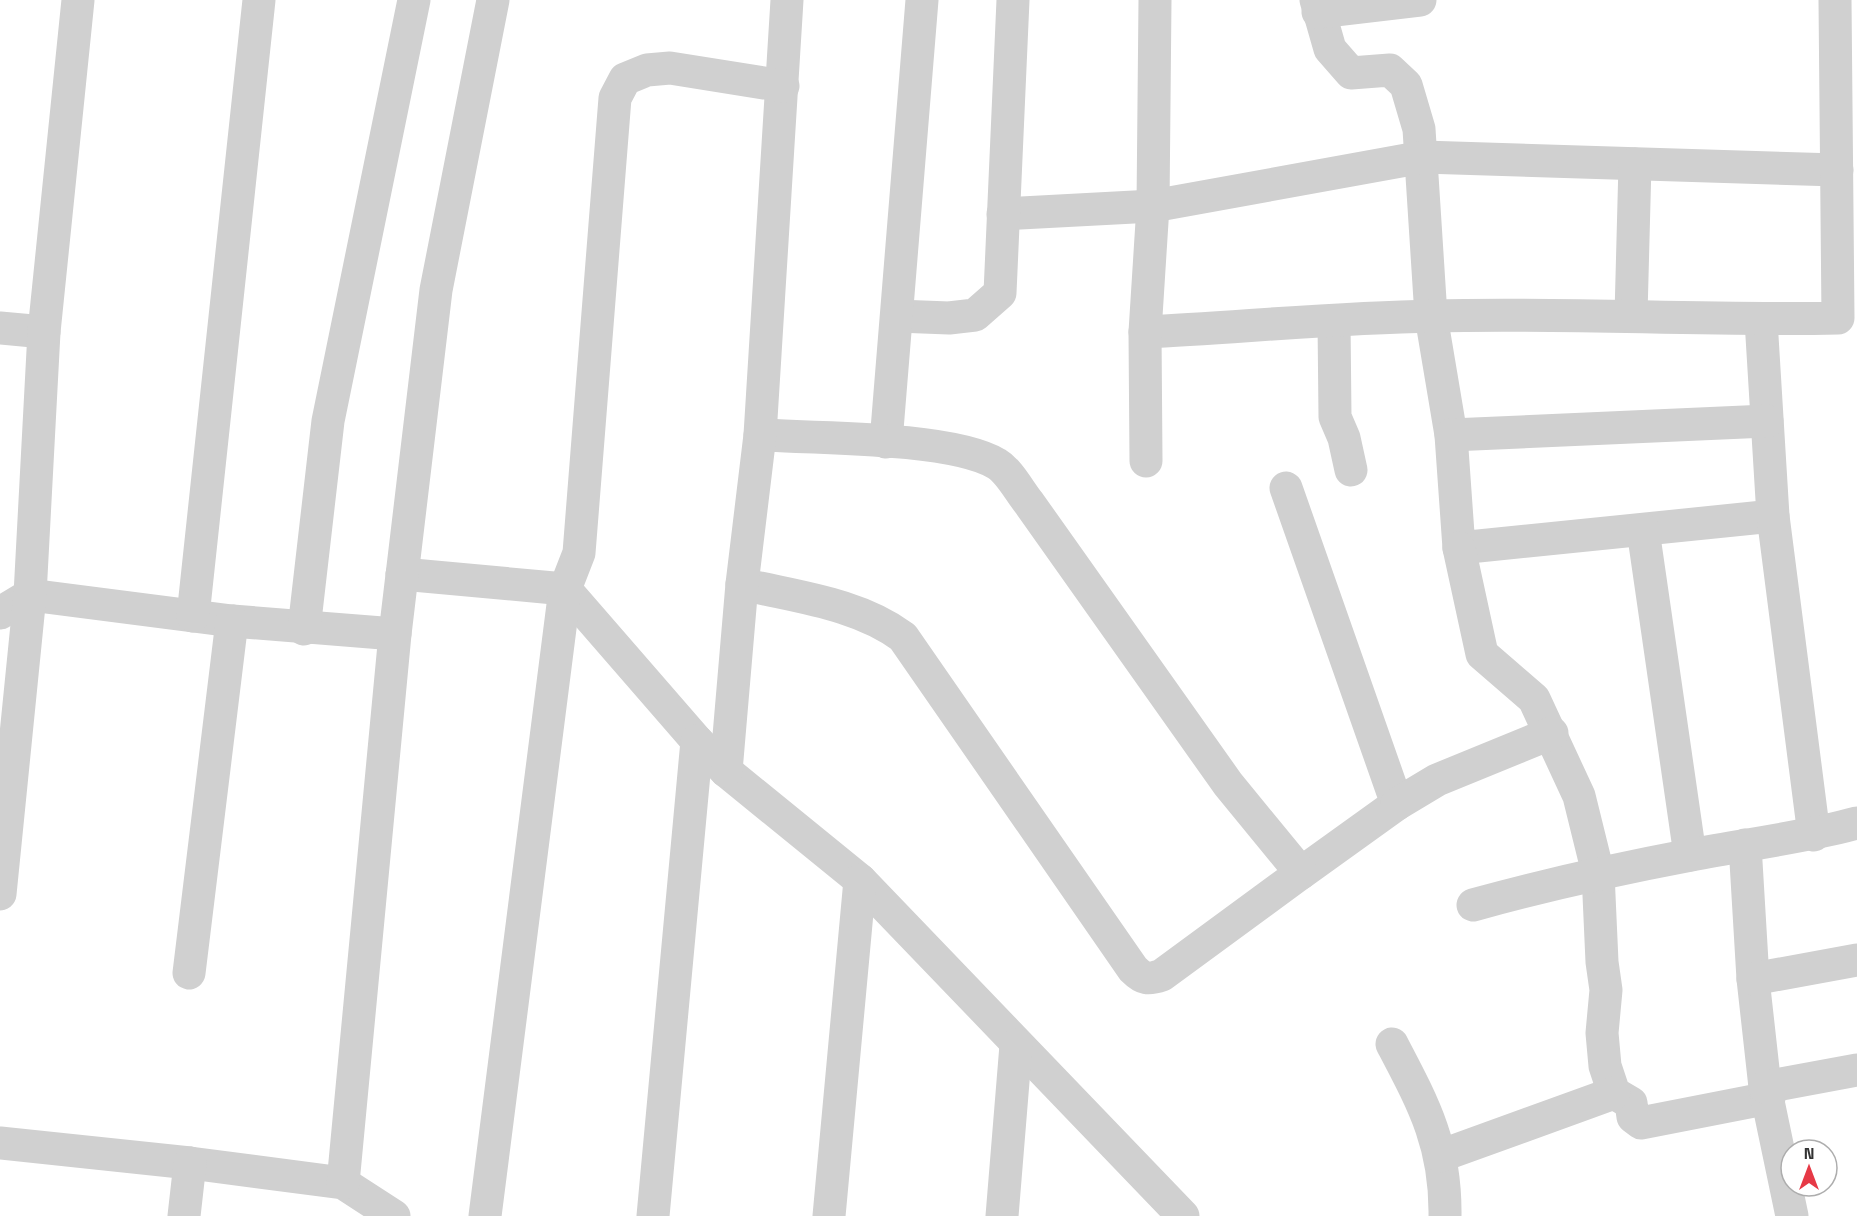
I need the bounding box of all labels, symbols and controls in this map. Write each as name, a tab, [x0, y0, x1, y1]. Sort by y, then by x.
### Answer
north arrow	[1779, 1138, 1839, 1198]
text: N	[1804, 1143, 1814, 1164]

